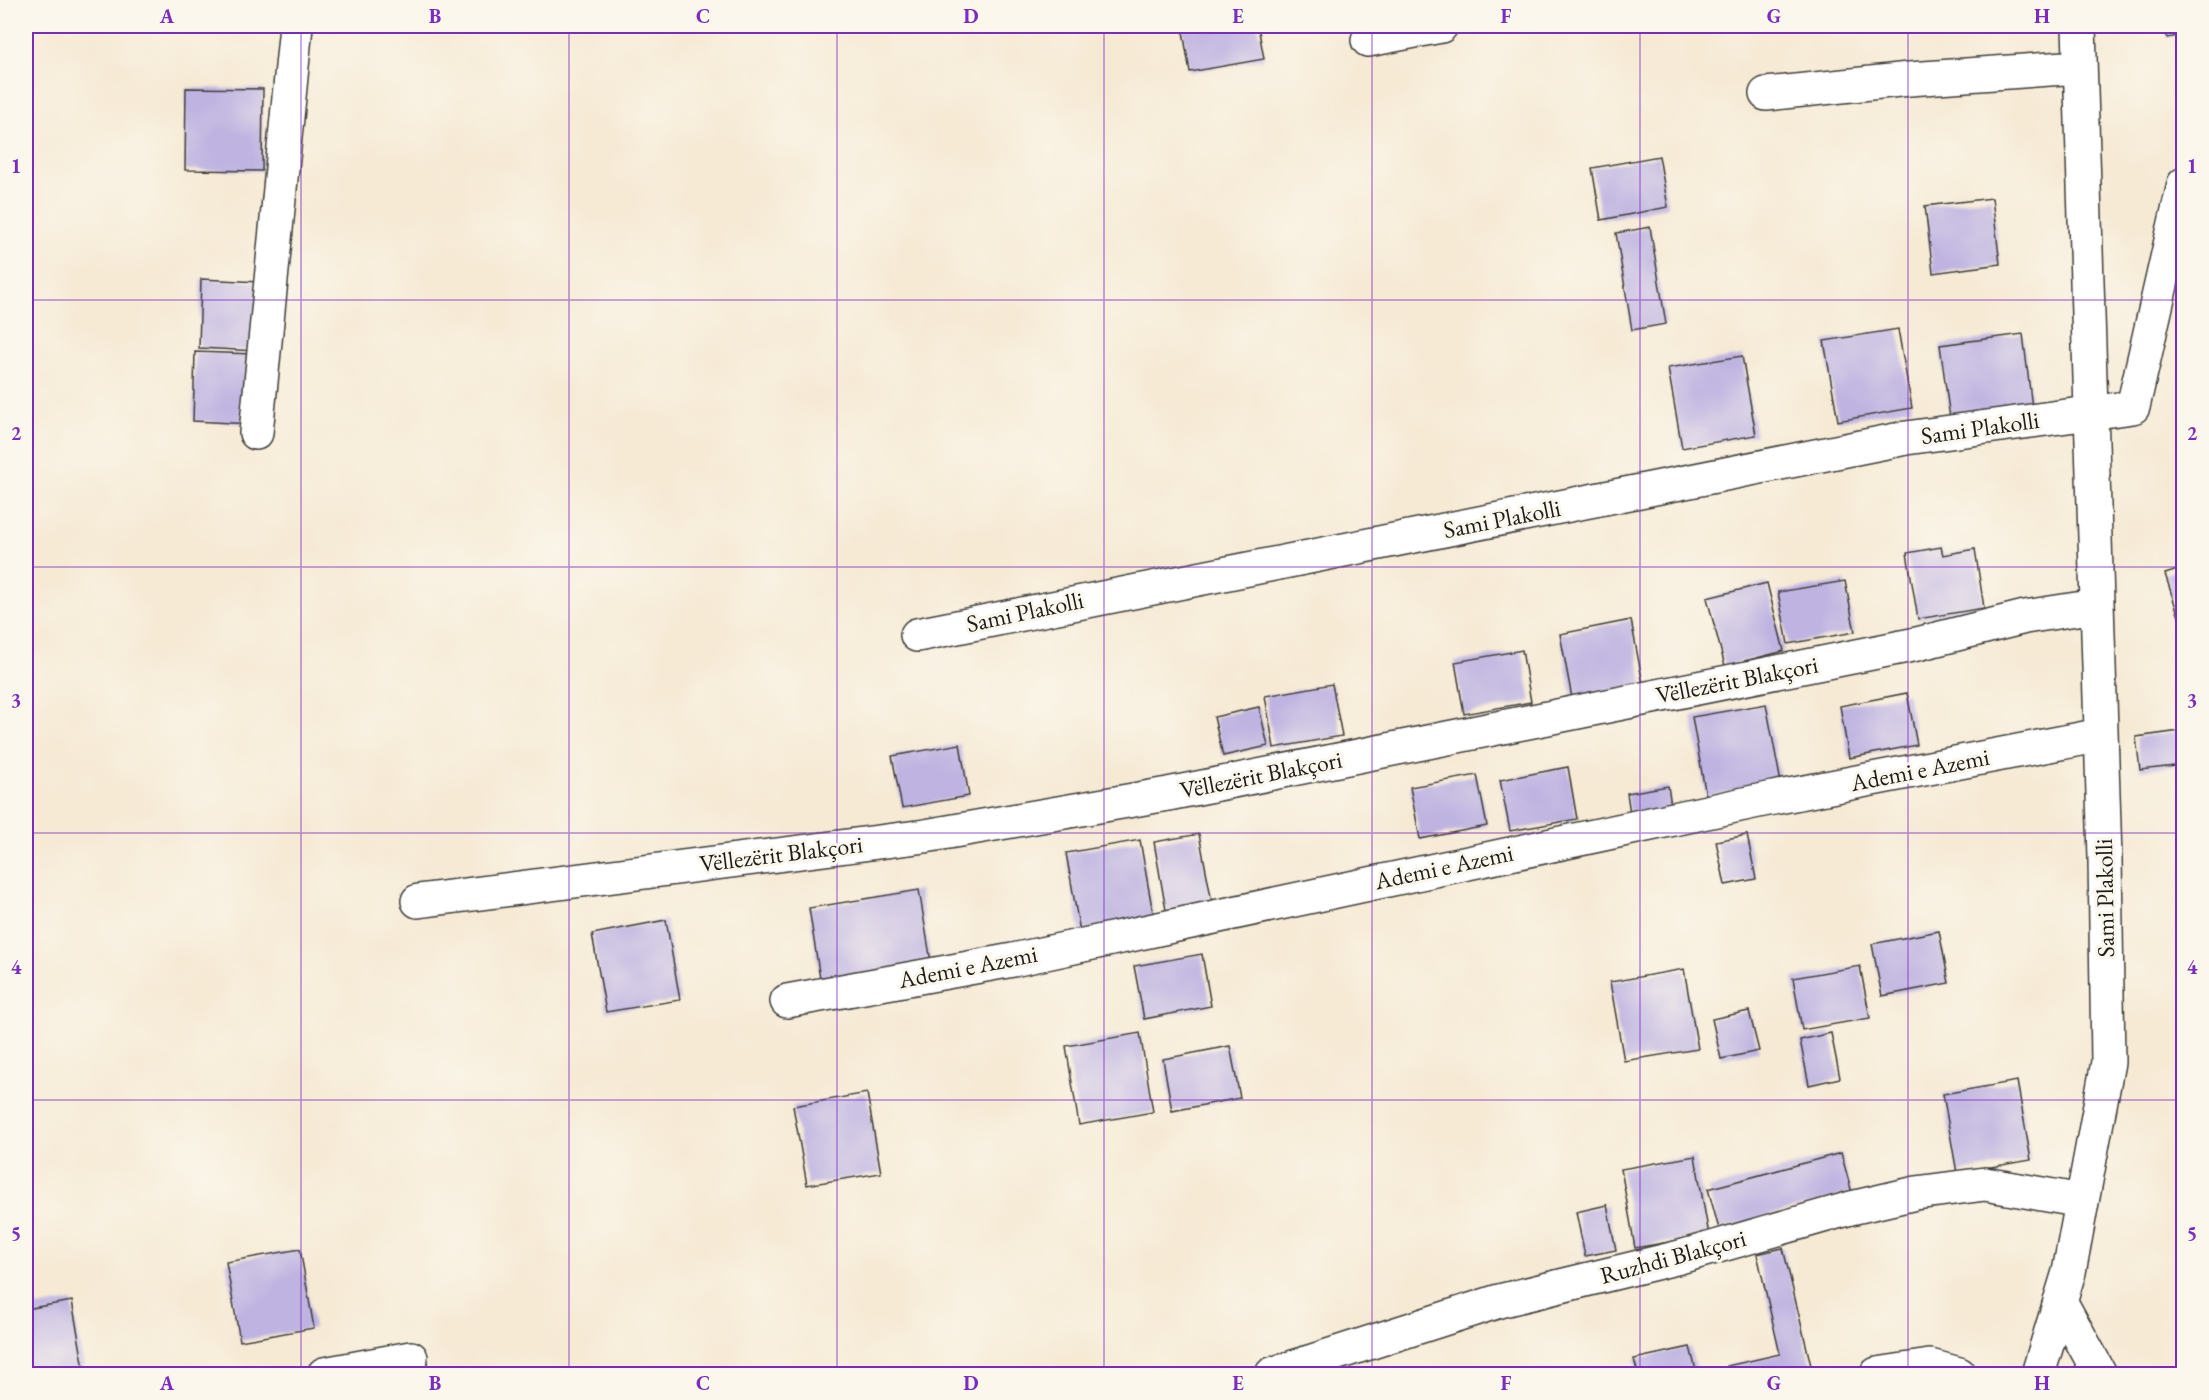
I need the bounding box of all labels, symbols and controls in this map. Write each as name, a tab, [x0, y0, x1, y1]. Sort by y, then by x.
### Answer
text: A	[159, 3, 175, 29]
text: B	[429, 3, 441, 29]
text: C	[696, 3, 710, 29]
text: D	[963, 3, 979, 29]
text: E	[1232, 3, 1244, 29]
text: F	[1501, 3, 1512, 29]
text: G	[1767, 3, 1781, 29]
text: H	[2034, 3, 2050, 29]
text: 1	[11, 153, 21, 179]
text: 1	[2187, 153, 2197, 179]
street label: Sami Plakolli	[1919, 404, 2041, 451]
text: 2	[11, 420, 22, 446]
text: 2	[2187, 420, 2198, 446]
street label: Sami Plakolli	[1441, 492, 1563, 545]
street label: Sami Plakolli	[964, 584, 1086, 639]
street label: Vëllezërit Blakçori	[1653, 649, 1821, 710]
text: 3	[11, 687, 21, 713]
text: 3	[2187, 687, 2197, 713]
street label: Ademi e Azemi	[1847, 741, 1992, 798]
street label: Vëllezërit Blakçori	[1177, 744, 1345, 805]
street label: Vëllezërit Blakçori	[697, 828, 865, 879]
street label: Ademi e Azemi	[1371, 837, 1516, 897]
street label: Sami Plakolli	[2088, 838, 2121, 958]
street label: Ademi e Azemi	[895, 938, 1040, 995]
text: 4	[11, 954, 22, 980]
text: 4	[2187, 954, 2198, 980]
text: 5	[11, 1220, 21, 1246]
text: 5	[2187, 1220, 2197, 1246]
street label: Ruzhdi Blakçori	[1597, 1222, 1749, 1291]
text: A	[159, 1370, 175, 1396]
text: B	[429, 1370, 441, 1396]
text: C	[696, 1370, 710, 1396]
text: D	[963, 1370, 979, 1396]
text: E	[1232, 1370, 1244, 1396]
text: F	[1501, 1370, 1512, 1396]
text: G	[1767, 1370, 1781, 1396]
text: H	[2034, 1370, 2050, 1396]

